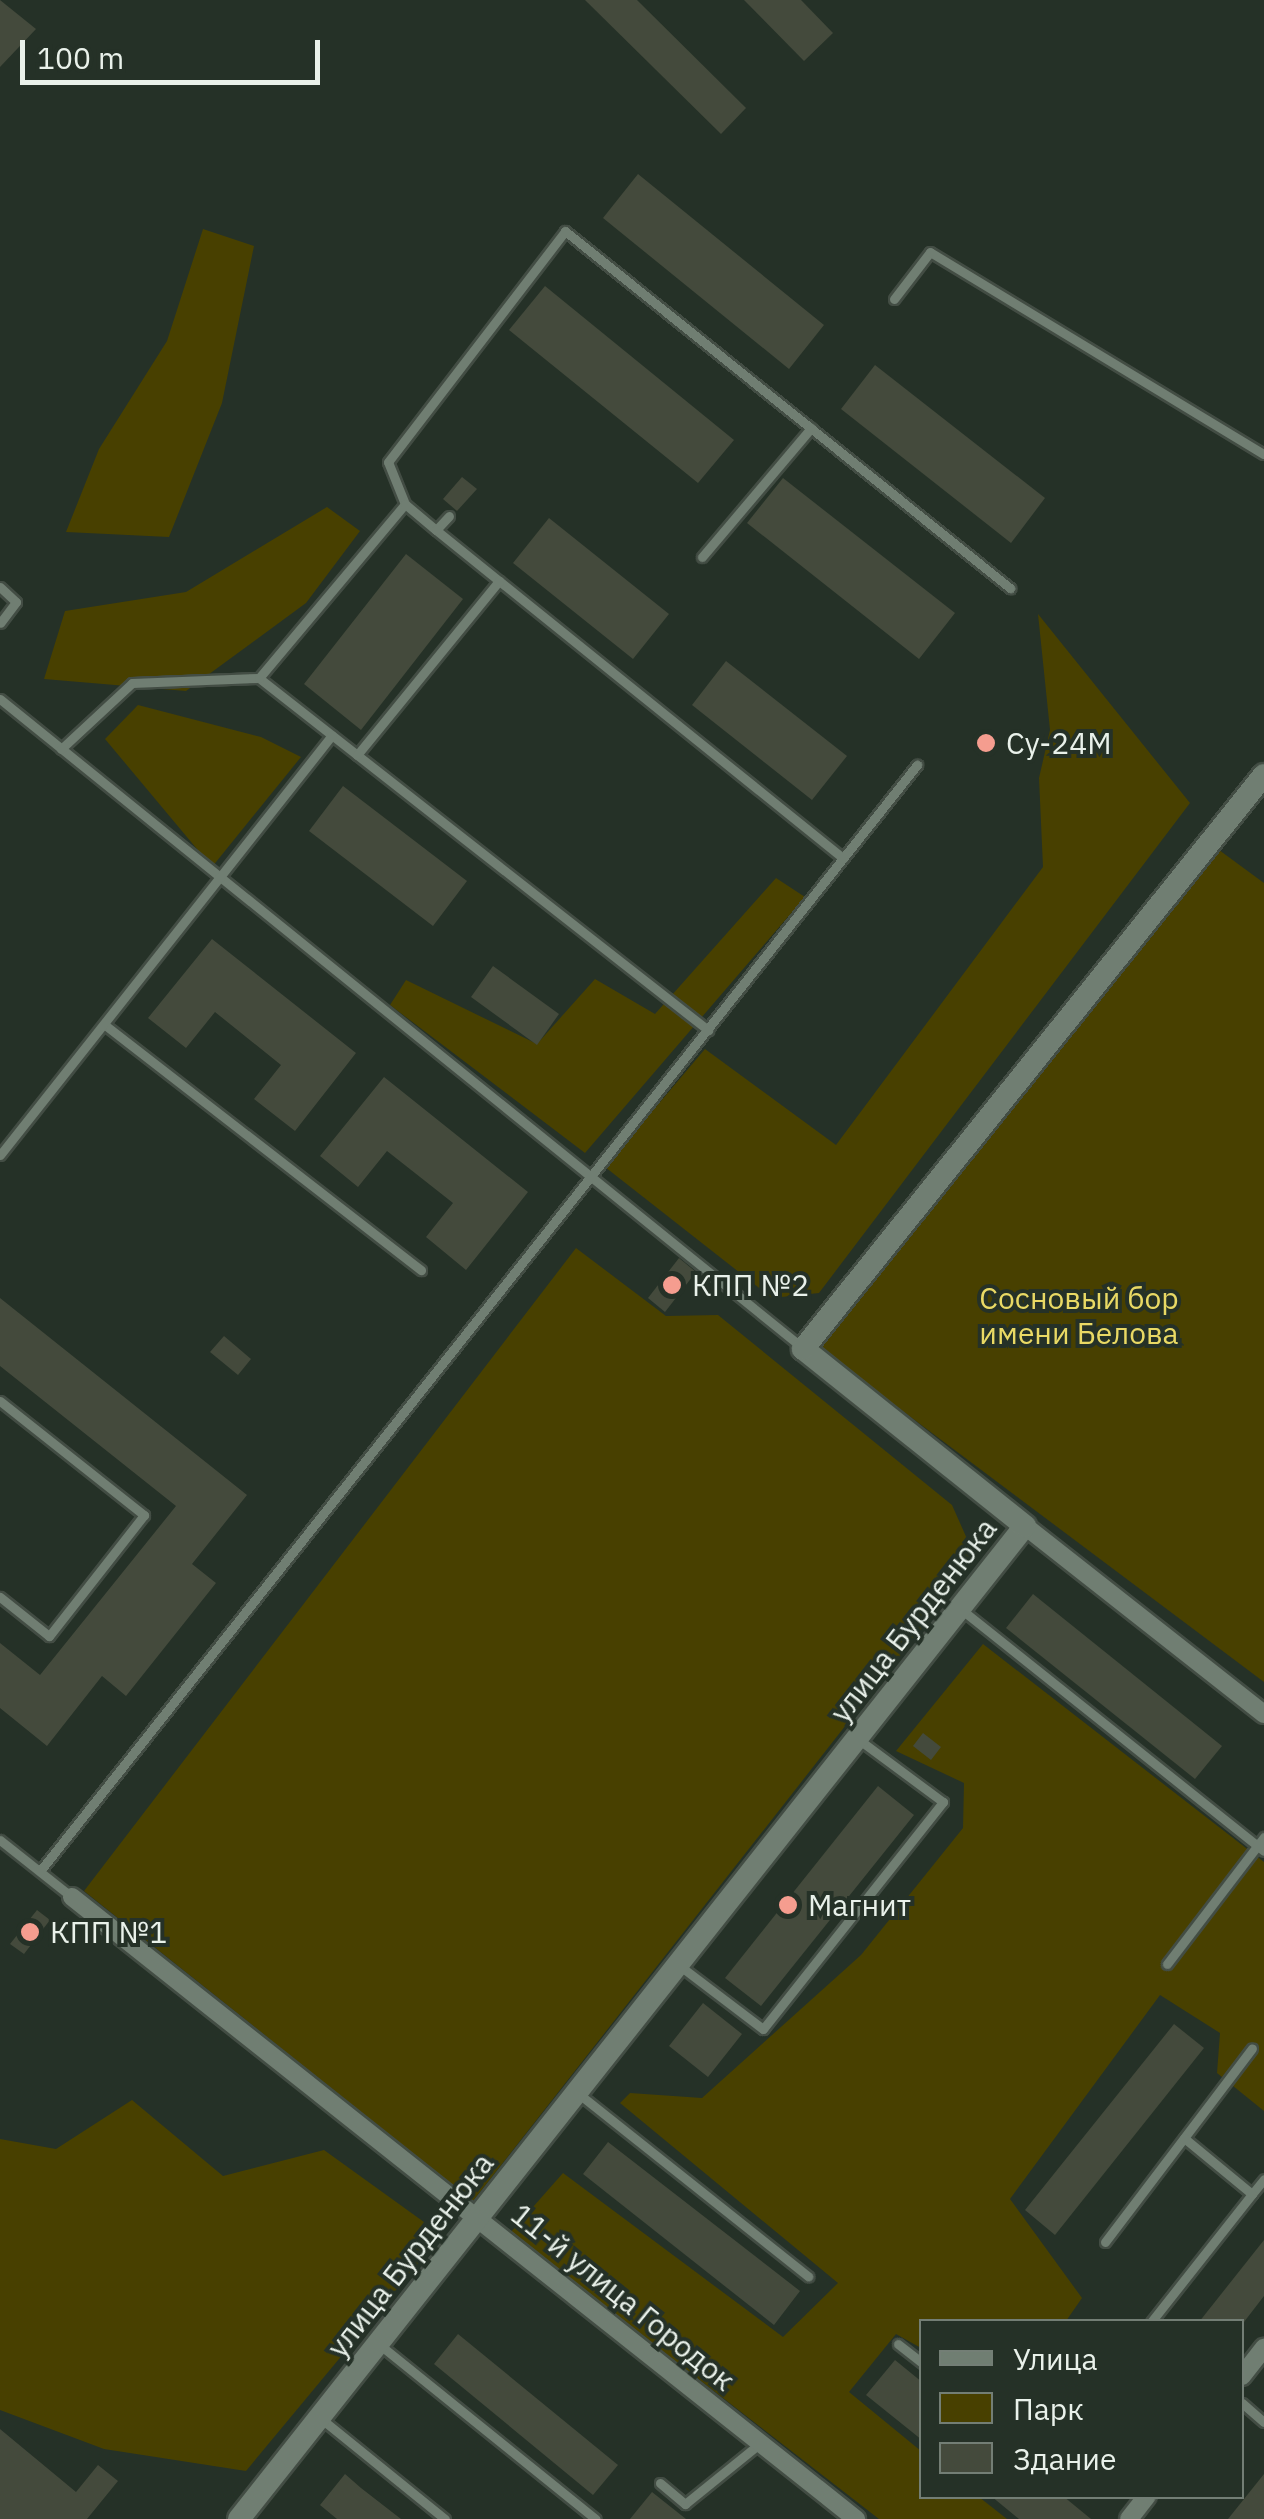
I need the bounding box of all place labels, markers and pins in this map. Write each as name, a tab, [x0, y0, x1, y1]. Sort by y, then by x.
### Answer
place label: Су-24М	[1006, 725, 1112, 761]
marker: Су-24М	[975, 732, 997, 754]
place label: КПП №2	[692, 1267, 809, 1303]
marker: КПП №2	[661, 1274, 683, 1296]
place label: Магнит	[808, 1887, 911, 1923]
marker: Магнит	[777, 1894, 799, 1916]
place label: КПП №1	[50, 1914, 167, 1950]
marker: КПП №1	[19, 1921, 41, 1943]

